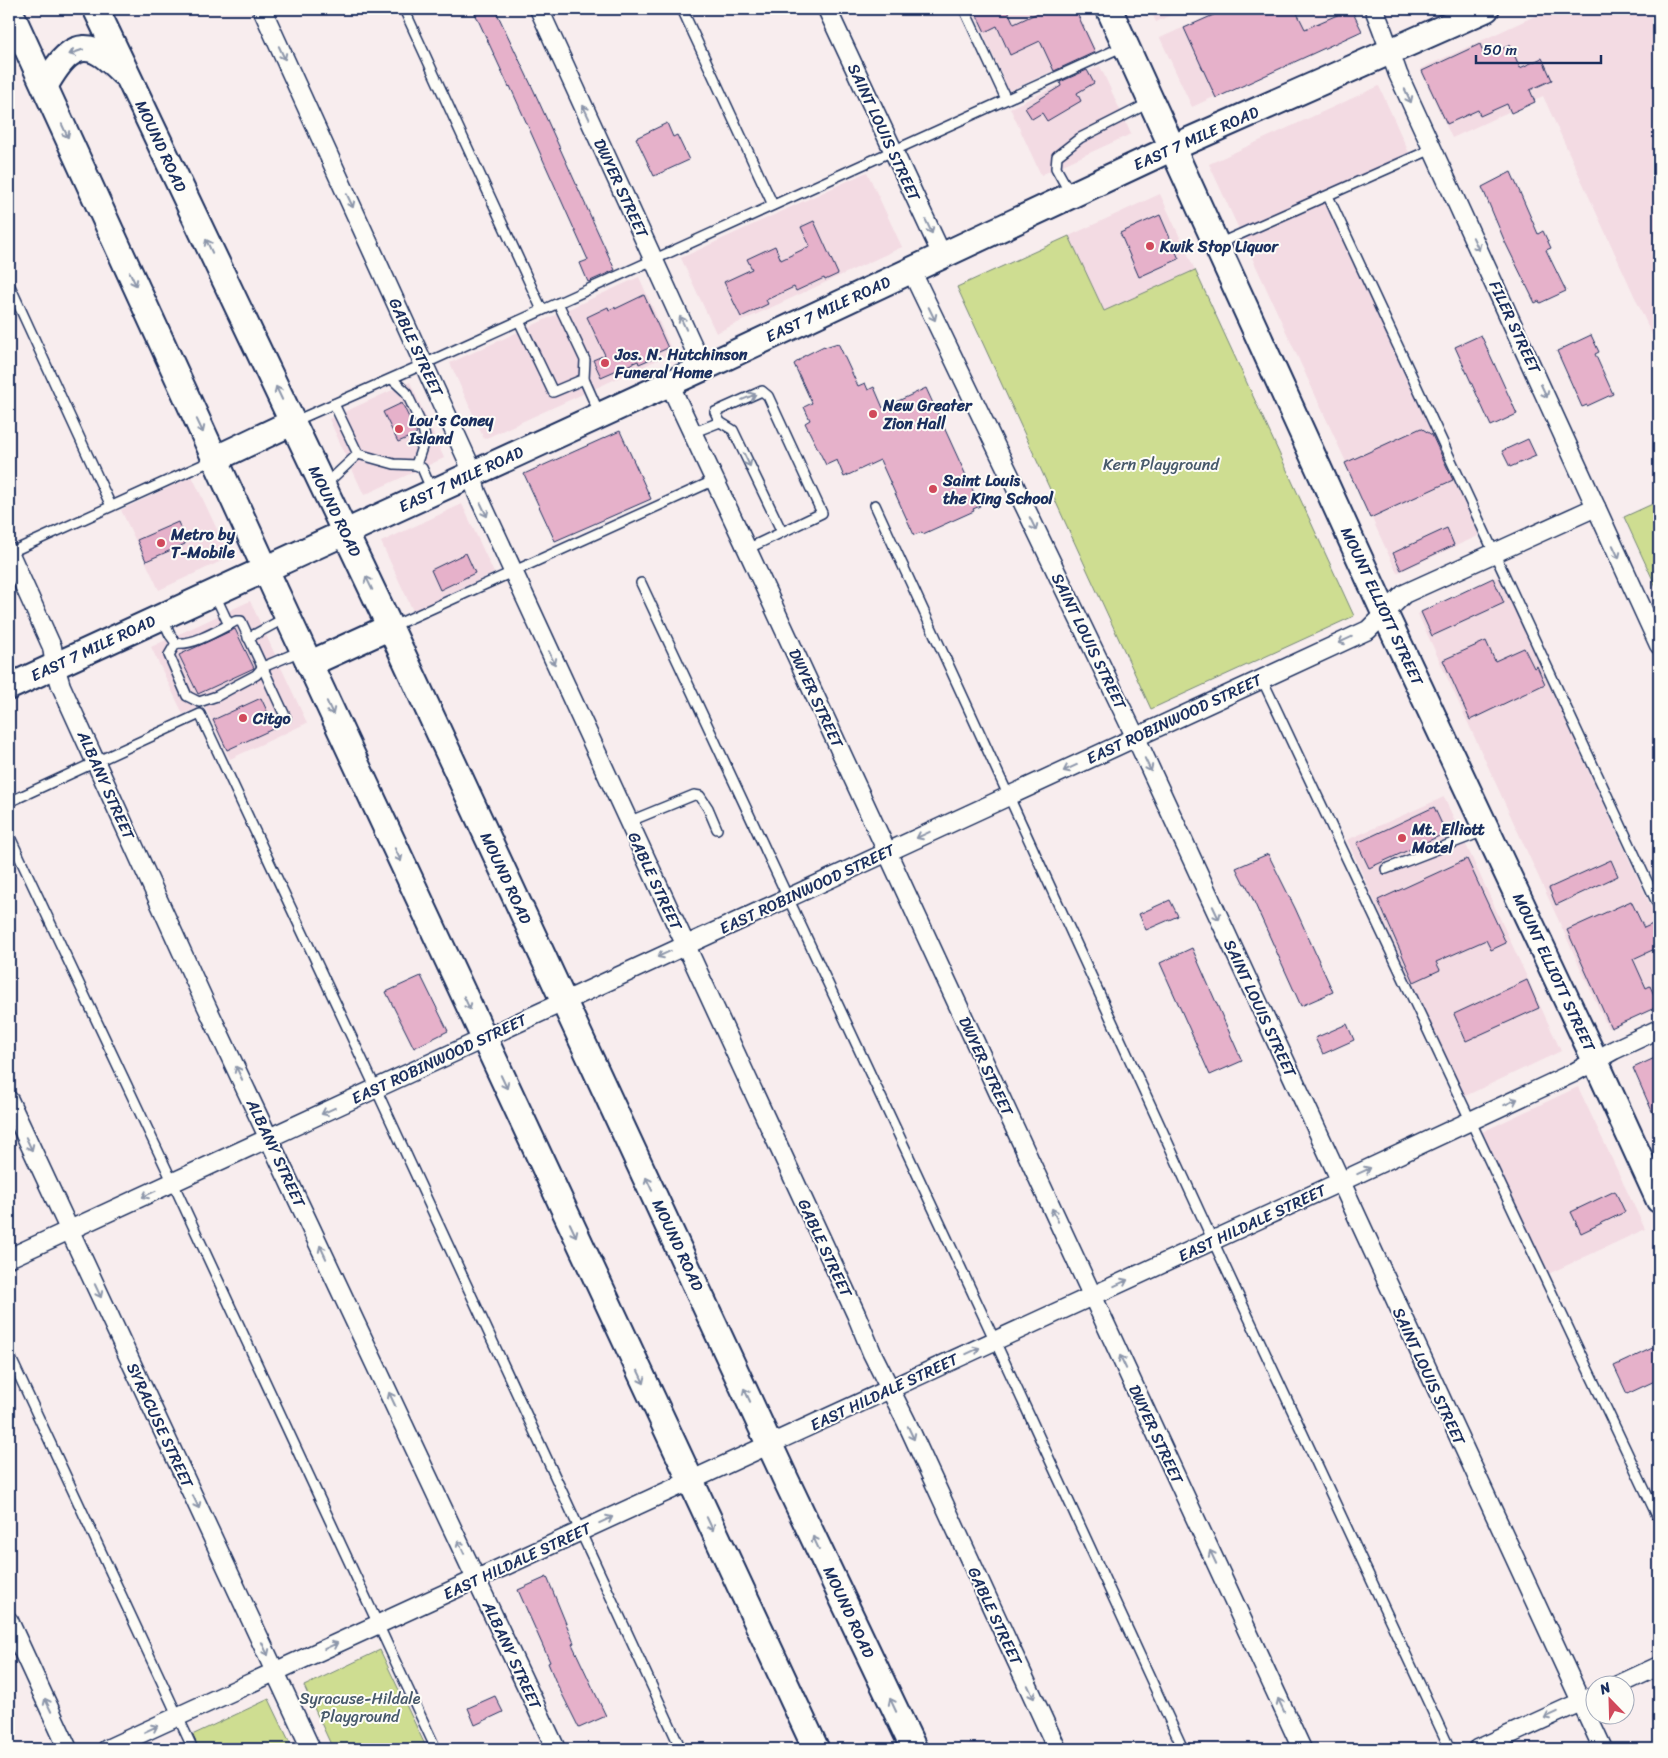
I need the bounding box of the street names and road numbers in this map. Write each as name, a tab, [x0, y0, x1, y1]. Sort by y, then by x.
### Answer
street label: SAINT LOUIS STREET	[839, 58, 929, 207]
street label: MOUND ROAD	[127, 95, 195, 197]
street label: EAST 7 MILE ROAD	[1128, 97, 1264, 179]
street label: DWYER STREET	[585, 133, 657, 244]
street label: EAST 7 MILE ROAD	[761, 267, 896, 351]
street label: FILER STREET	[1481, 276, 1550, 379]
street label: GABLE STREET	[380, 293, 452, 402]
street label: EAST 7 MILE ROAD	[394, 437, 529, 521]
street label: MOUND ROAD	[300, 460, 370, 562]
street label: MOUNT ELLIOTT STREET	[1332, 522, 1432, 692]
street label: SAINT LOUIS STREET	[1043, 568, 1135, 715]
street label: EAST 7 MILE ROAD	[26, 606, 161, 690]
street label: DWYER STREET	[780, 643, 852, 754]
street label: EAST ROBINWOOD STREET	[1081, 665, 1268, 772]
street label: ALBANY STREET	[69, 725, 144, 846]
street label: MOUND ROAD	[472, 827, 540, 929]
street label: GABLE STREET	[619, 827, 691, 936]
street label: EAST ROBINWOOD STREET	[714, 835, 901, 942]
street label: MOUNT ELLIOTT STREET	[1504, 888, 1604, 1058]
street label: SAINT LOUIS STREET	[1215, 934, 1305, 1083]
street label: EAST ROBINWOOD STREET	[346, 1005, 533, 1112]
street label: DWYER STREET	[950, 1011, 1022, 1122]
street label: ALBANY STREET	[238, 1093, 314, 1213]
street label: EAST HILDALE STREET	[1173, 1175, 1332, 1270]
street label: MOUND ROAD	[644, 1194, 712, 1296]
street label: GABLE STREET	[789, 1194, 861, 1303]
street label: SAINT LOUIS STREET	[1384, 1302, 1474, 1451]
street label: EAST HILDALE STREET	[805, 1344, 964, 1439]
street label: SYRACUSE STREET	[118, 1358, 202, 1493]
street label: DWYER STREET	[1120, 1379, 1192, 1490]
street label: EAST HILDALE STREET	[438, 1513, 597, 1608]
street label: MOUND ROAD	[815, 1561, 883, 1663]
street label: GABLE STREET	[959, 1562, 1031, 1671]
street label: ALBANY STREET	[474, 1595, 550, 1715]

